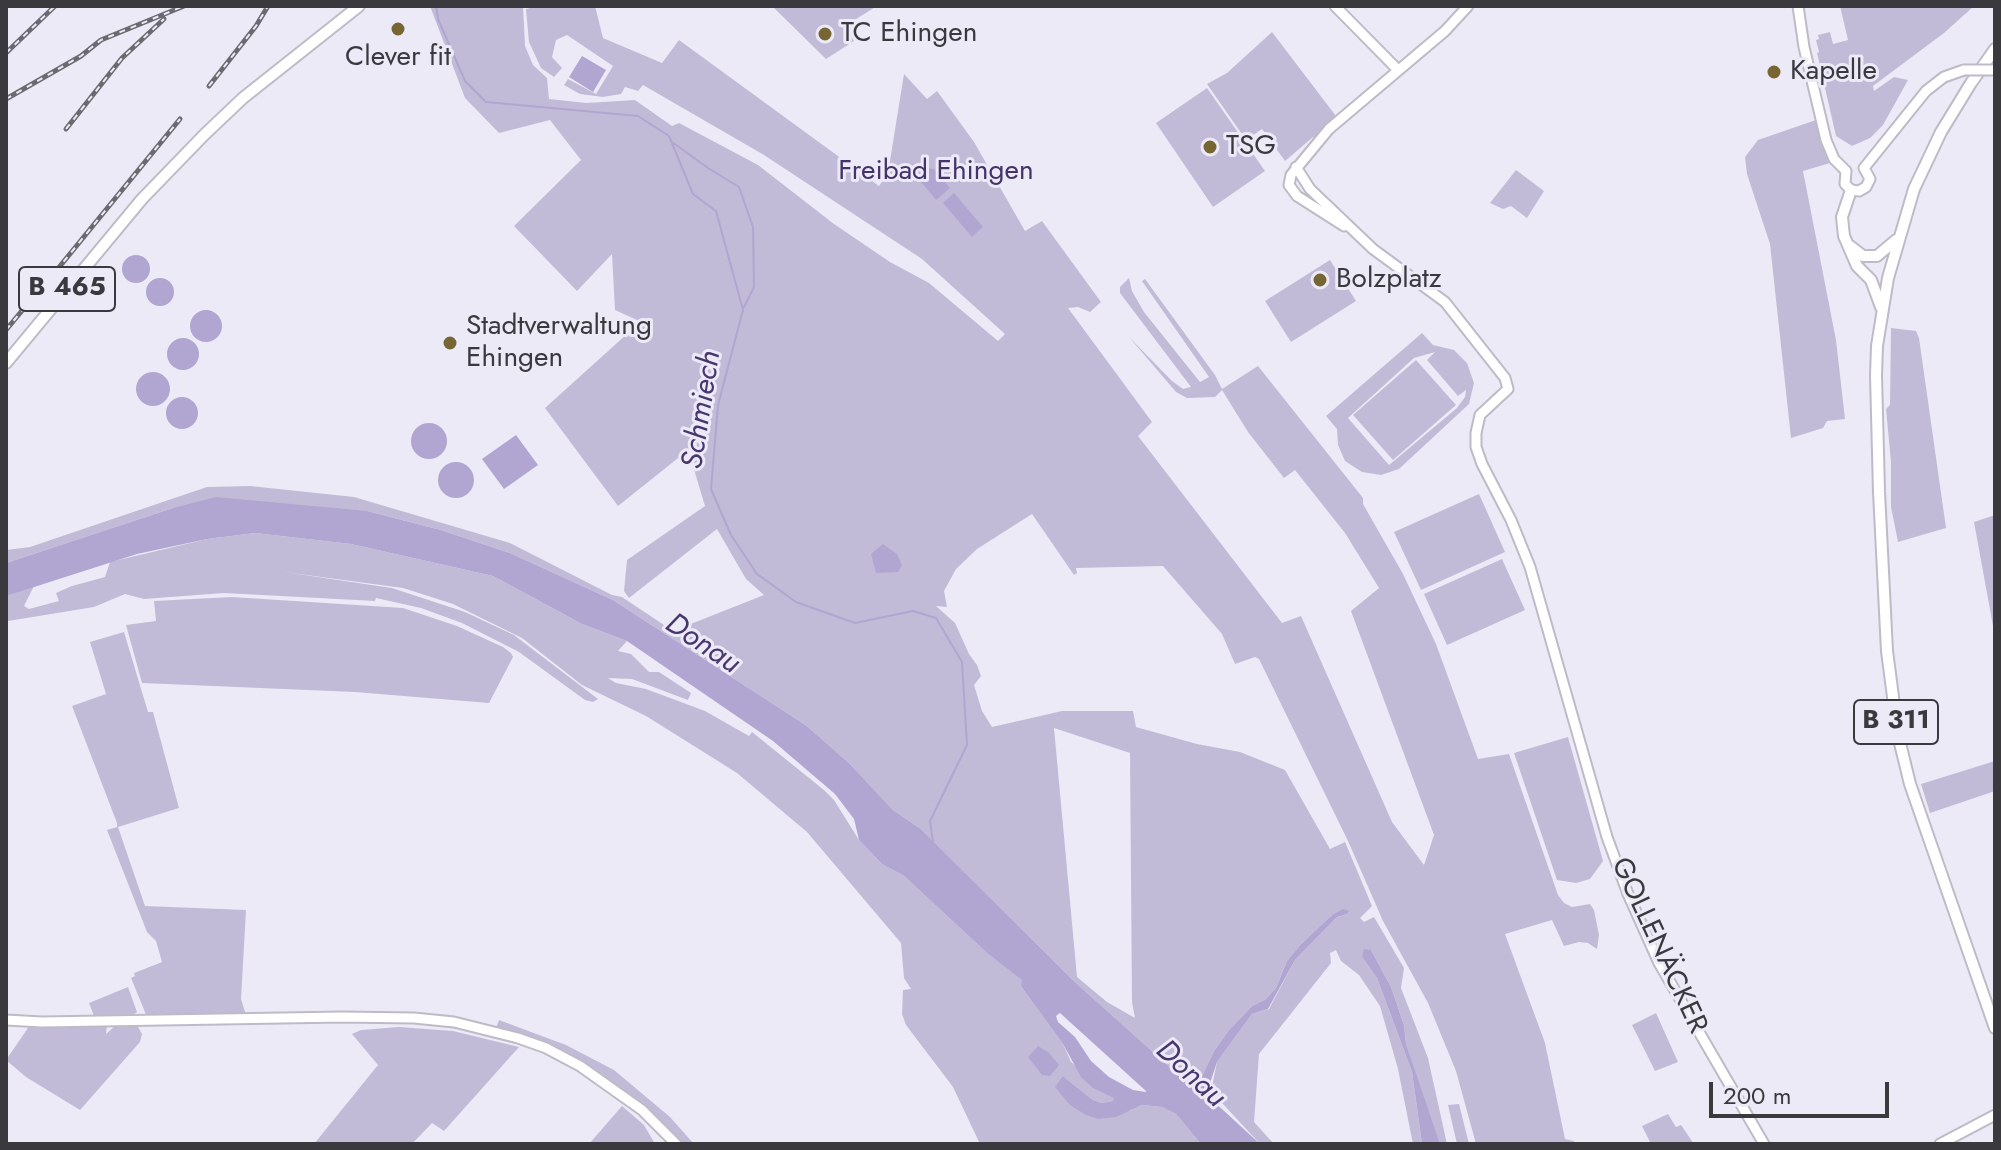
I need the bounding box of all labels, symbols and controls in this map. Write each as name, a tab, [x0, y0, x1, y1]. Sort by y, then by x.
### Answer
place label: TC Ehingen	[841, 17, 977, 51]
marker: Clever fit	[389, 20, 407, 38]
marker: TC Ehingen	[816, 25, 834, 43]
place label: Clever fit	[345, 41, 451, 75]
place label: Kapelle	[1790, 55, 1877, 89]
marker: Kapelle	[1765, 63, 1783, 81]
place label: TSG	[1226, 130, 1276, 164]
marker: TSG	[1201, 138, 1219, 156]
park label: Freibad Ehingen	[838, 155, 1034, 189]
place label: Bolzplatz	[1336, 263, 1442, 297]
road number: B 465	[19, 267, 115, 311]
marker: Bolzplatz	[1311, 271, 1329, 289]
place label: Stadtverwaltung Ehingen	[466, 310, 652, 376]
marker: Stadtverwaltung Ehingen	[441, 334, 459, 352]
water label: Schmiech	[676, 348, 730, 472]
water label: Donau	[658, 607, 746, 683]
road number: B 311	[1854, 700, 1938, 744]
street label: GOLLENÄCKER	[1603, 853, 1713, 1039]
water label: Donau	[1147, 1034, 1233, 1116]
scale bar	[1713, 1066, 1893, 1116]
text: 200 m	[1723, 1078, 1791, 1113]

